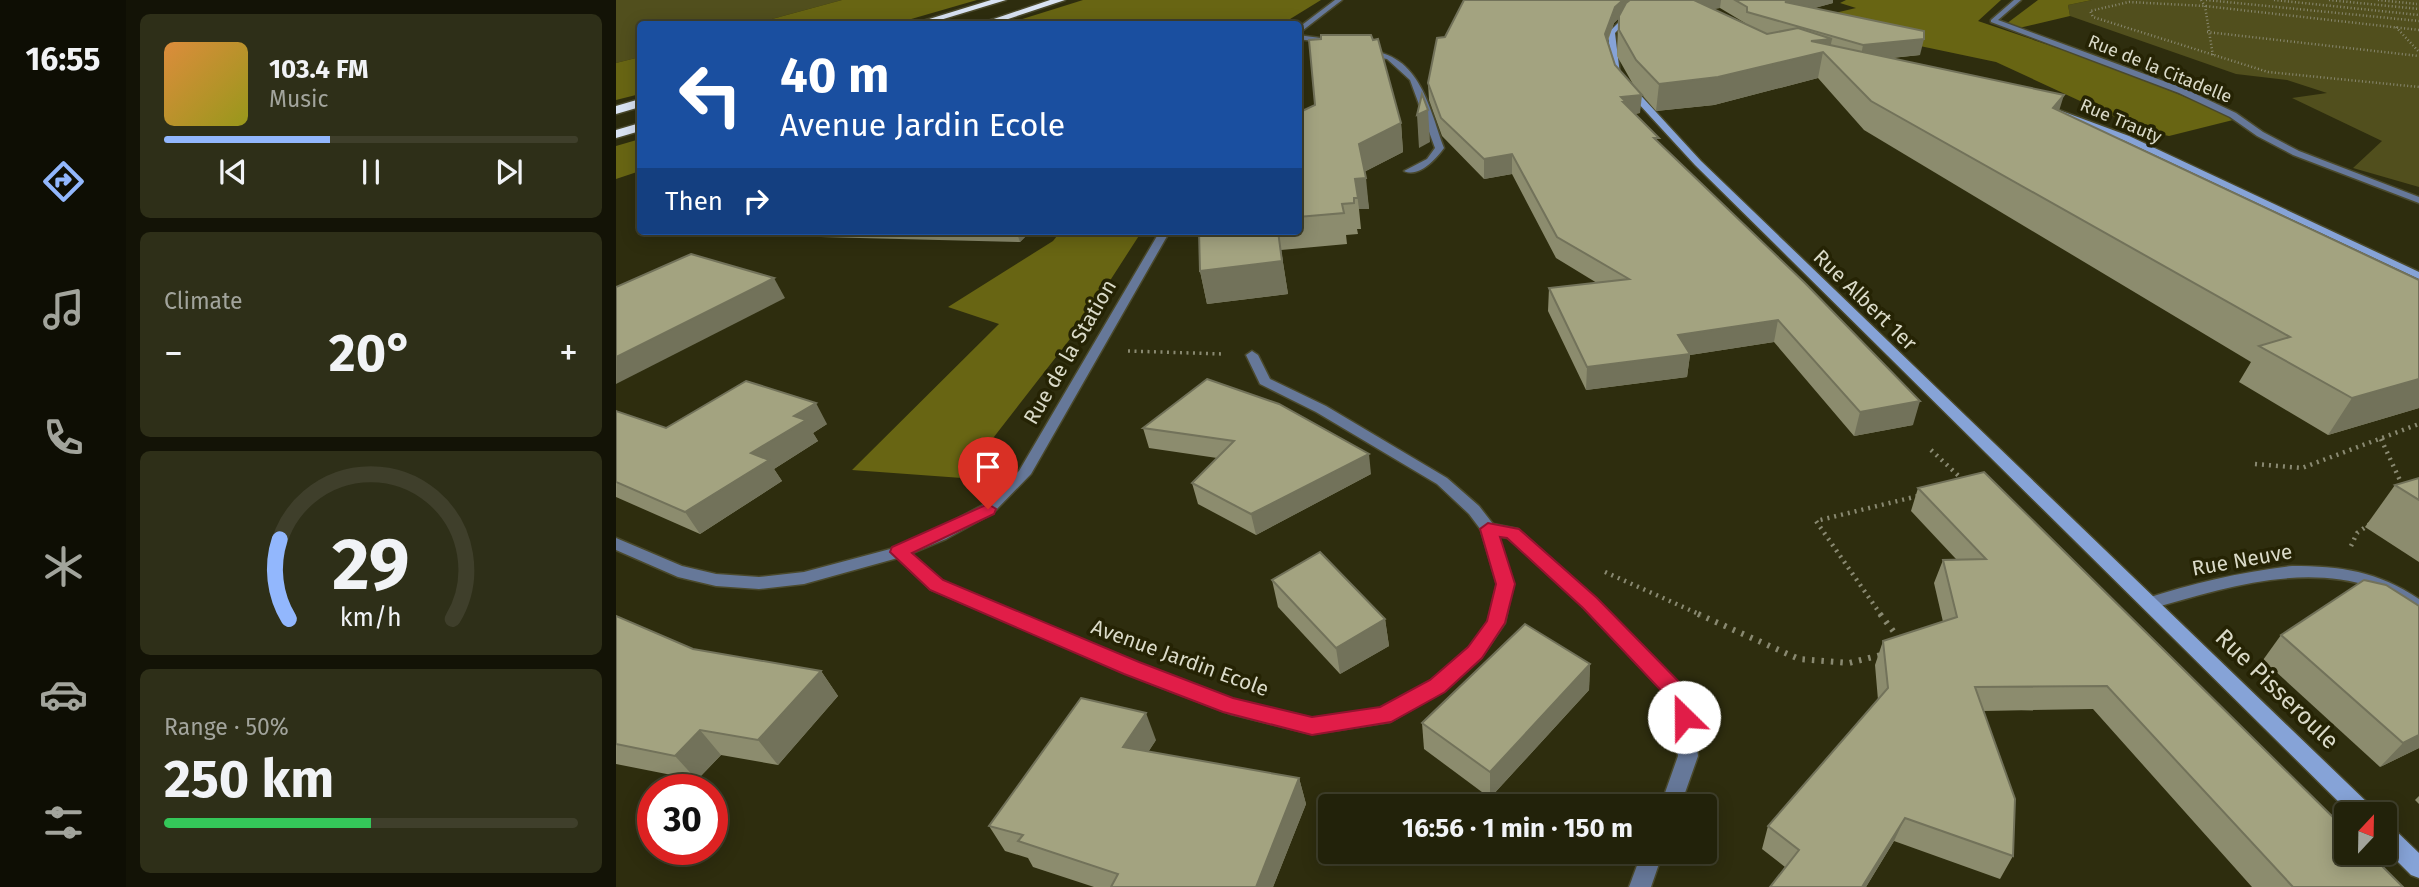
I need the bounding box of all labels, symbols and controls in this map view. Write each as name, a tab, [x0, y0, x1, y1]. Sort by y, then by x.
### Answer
street label: Rue de la Citadelle	[2085, 30, 2235, 108]
text: 16:55	[26, 40, 100, 78]
text: 40 m	[780, 46, 889, 105]
icon: left	[665, 49, 756, 140]
text: 103.4 FM	[269, 54, 368, 85]
text: Music	[269, 85, 329, 113]
street label: Rue Trauty	[2077, 94, 2165, 148]
text: Avenue Jardin Ecole	[780, 106, 1065, 144]
icon: previous	[214, 153, 252, 191]
icon: pause	[352, 153, 390, 191]
icon: next	[490, 153, 528, 191]
icon: directions	[39, 157, 88, 206]
icon: right	[737, 182, 775, 220]
text: Then	[665, 186, 723, 217]
street label: Rue Albert 1er	[1808, 244, 1922, 356]
street label: Rue de la Station	[1018, 275, 1122, 429]
icon: music	[39, 285, 88, 334]
text: Climate	[164, 287, 243, 315]
text: 20°	[329, 322, 413, 385]
text: −	[164, 330, 183, 376]
text: +	[559, 330, 578, 376]
icon: phone	[39, 413, 88, 462]
pin	[958, 437, 1018, 509]
icon: arrive	[969, 448, 1007, 486]
text: 29	[332, 521, 410, 608]
street label: Rue Neuve	[2190, 538, 2294, 582]
icon: climate	[39, 542, 88, 591]
text: km/h	[340, 602, 402, 632]
street label: Avenue Jardin Ecole	[1088, 614, 1272, 702]
street label: Rue Pisseroule	[2210, 623, 2344, 755]
icon: car	[39, 670, 88, 719]
position arrow	[1647, 680, 1721, 754]
text: Range · 50%	[164, 713, 289, 741]
text: 250 km	[164, 748, 334, 811]
speed limit sign: 30	[637, 774, 728, 865]
icon: filters	[39, 798, 88, 847]
north arrow	[2334, 802, 2398, 864]
map controls	[2334, 802, 2397, 865]
text: 16:56 · 1 min · 150 m	[1402, 813, 1633, 844]

